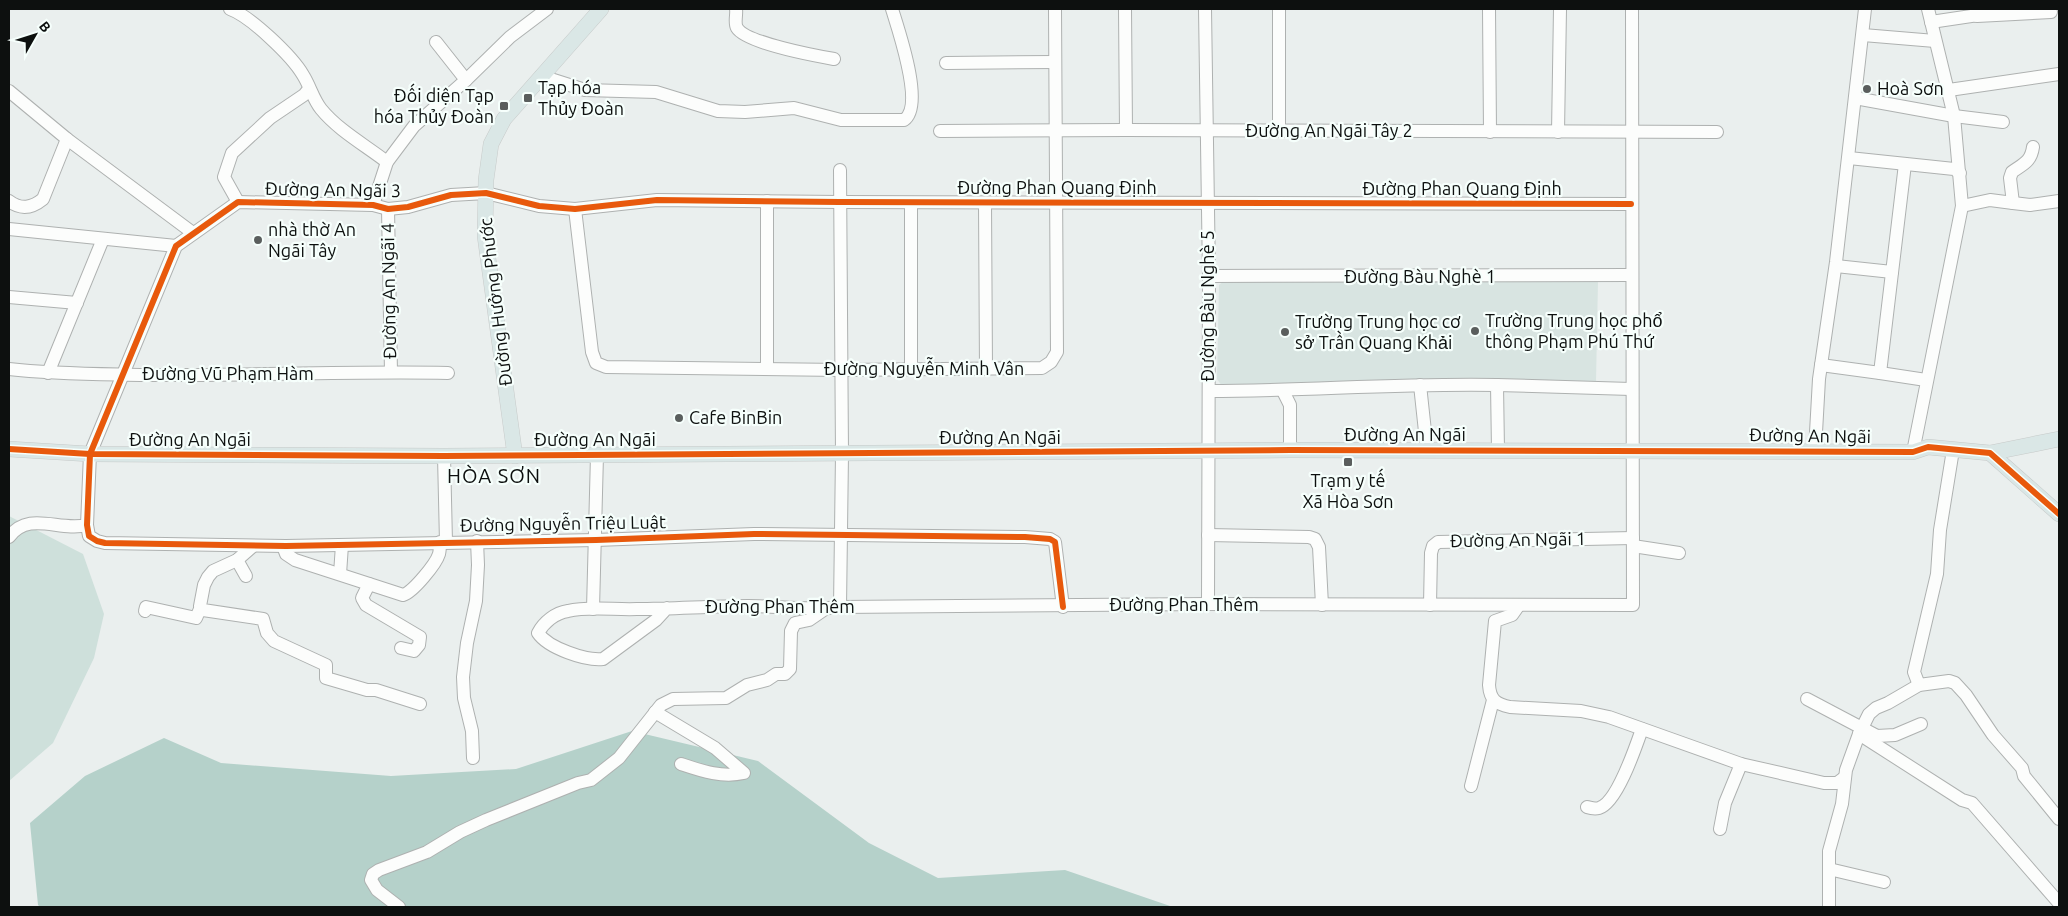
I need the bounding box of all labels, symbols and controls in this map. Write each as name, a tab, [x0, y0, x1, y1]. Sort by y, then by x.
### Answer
north arrow	[10, 10, 60, 60]
text: B	[36, 18, 54, 35]
place label: Tạp hóa Thủy Đoàn	[538, 77, 624, 118]
place label: Hoà Sơn	[1877, 78, 1944, 98]
place label: Đối diện Tạp hóa Thủy Đoàn	[374, 83, 494, 126]
marker: Hoà Sơn	[1861, 83, 1873, 95]
marker: Tạp hóa Thủy Đoàn	[522, 92, 534, 104]
marker: Đối diện Tạp hóa Thủy Đoàn	[498, 100, 510, 112]
street label: Đường An Ngãi Tây 2	[1245, 120, 1413, 140]
street label: Đường Phan Quang Định	[957, 177, 1157, 198]
street label: Đường An Ngãi 3	[265, 178, 401, 200]
street label: Đường Phan Quang Định	[1362, 178, 1562, 199]
street label: Đường Hưởng Phước	[475, 217, 515, 387]
place label: nhà thờ An Ngãi Tây	[268, 219, 356, 260]
street label: Đường An Ngãi 4	[377, 223, 399, 359]
street label: Đường Bàu Nghè 5	[1197, 230, 1217, 382]
marker: nhà thờ An Ngãi Tây	[252, 234, 264, 246]
street label: Đường Bàu Nghè 1	[1344, 266, 1496, 286]
place label: Trường Trung học phổ thông Phạm Phú Thứ	[1485, 310, 1663, 351]
place label: Trường Trung học cơ sở Trần Quang Khải	[1295, 311, 1461, 353]
marker: Trường Trung học phổ thông Phạm Phú Thứ	[1469, 325, 1481, 337]
marker: Trường Trung học cơ sở Trần Quang Khải	[1279, 326, 1291, 338]
street label: Đường Nguyễn Minh Vân	[824, 356, 1024, 378]
street label: Đường Vũ Phạm Hàm	[142, 363, 314, 383]
place label: Cafe BinBin	[689, 407, 782, 427]
marker: Cafe BinBin	[673, 412, 685, 424]
street label: Đường An Ngãi	[1344, 424, 1466, 444]
street label: Đường An Ngãi	[1749, 424, 1871, 446]
street label: Đường An Ngãi	[939, 427, 1061, 447]
street label: Đường An Ngãi	[129, 429, 251, 449]
street label: Đường An Ngãi	[534, 429, 656, 449]
marker: Trạm y tế Xã Hòa Sơn	[1342, 456, 1354, 468]
district label: HÒA SƠN	[447, 464, 541, 487]
place label: Trạm y tế Xã Hòa Sơn	[1302, 468, 1394, 511]
street label: Đường Nguyễn Triệu Luật	[460, 509, 666, 535]
street label: Đường An Ngãi 1	[1450, 528, 1586, 550]
street label: Đường Phan Thêm	[1109, 594, 1259, 614]
street label: Đường Phan Thêm	[705, 596, 855, 616]

